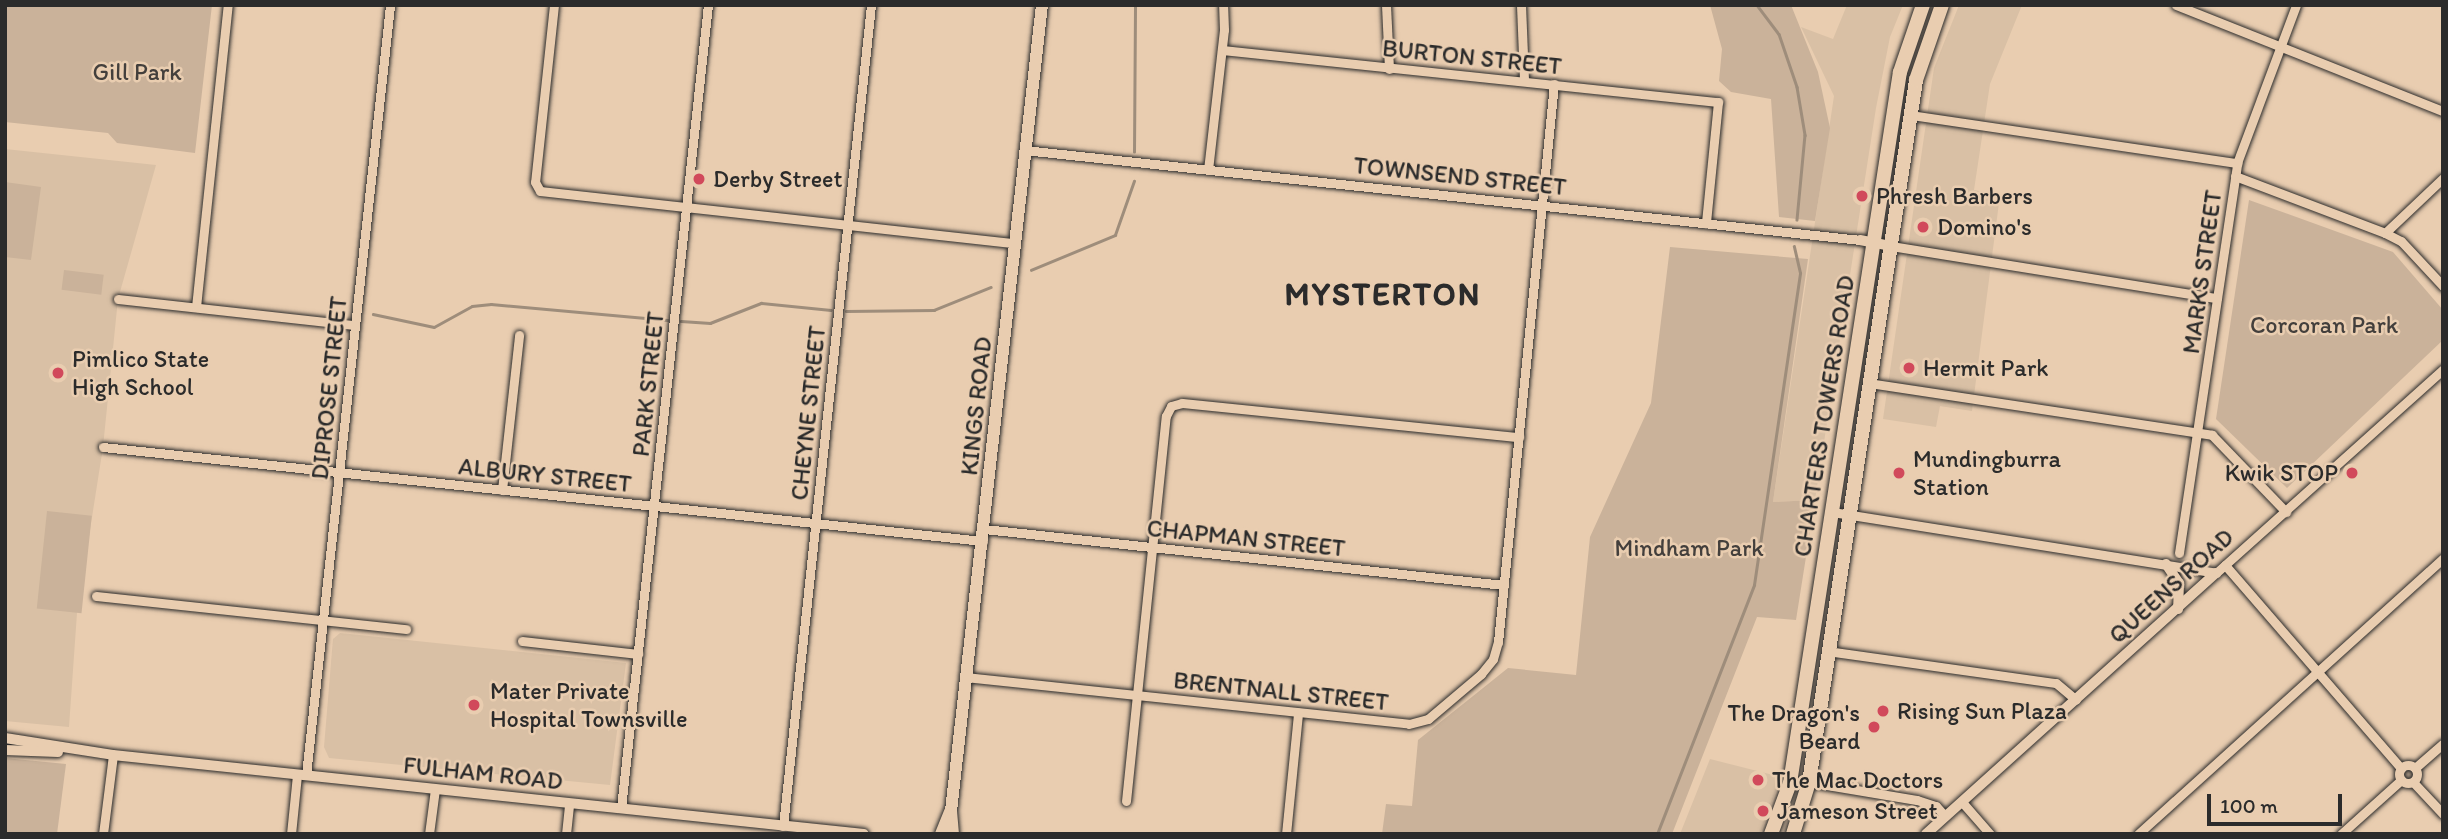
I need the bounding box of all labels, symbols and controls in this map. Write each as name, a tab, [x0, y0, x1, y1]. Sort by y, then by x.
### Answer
street label: BURTON STREET	[1381, 33, 1563, 81]
park label: Gill Park	[93, 58, 181, 86]
street label: TOWNSEND STREET	[1352, 151, 1568, 201]
place label: Derby Street	[713, 165, 843, 193]
marker: Derby Street	[691, 171, 707, 187]
place label: Phresh Barbers	[1876, 182, 2034, 210]
marker: Phresh Barbers	[1854, 188, 1870, 204]
street label: MARKS STREET	[2176, 188, 2228, 356]
place label: Domino's	[1937, 213, 2032, 241]
marker: Domino's	[1915, 219, 1931, 235]
street label: CHARTERS TOWERS ROAD	[1788, 274, 1860, 558]
district label: MYSTERTON	[1285, 275, 1481, 313]
street label: DIPROSE STREET	[305, 295, 353, 481]
street label: PARK STREET	[626, 310, 670, 458]
park label: Corcoran Park	[2250, 311, 2398, 339]
street label: CHEYNE STREET	[784, 324, 832, 502]
street label: KINGS ROAD	[954, 336, 998, 476]
place label: Pimlico State High School	[72, 345, 209, 401]
place label: Hermit Park	[1923, 354, 2048, 382]
marker: Hermit Park	[1901, 360, 1917, 376]
marker: Pimlico State High School	[50, 365, 66, 381]
place label: Mundingburra Station	[1913, 445, 2061, 501]
street label: ALBURY STREET	[457, 452, 633, 498]
place label: Kwik STOP	[2224, 459, 2338, 487]
marker: Mundingburra Station	[1891, 465, 1907, 481]
marker: Kwik STOP	[2344, 465, 2360, 481]
street label: CHAPMAN STREET	[1145, 513, 1347, 563]
street label: QUEENS ROAD	[2103, 523, 2239, 649]
park label: Mindham Park	[1615, 534, 1763, 562]
street label: BRENTNALL STREET	[1172, 665, 1390, 717]
place label: Mater Private Hospital Townsville	[490, 677, 687, 733]
marker: Mater Private Hospital Townsville	[464, 695, 484, 715]
place label: Rising Sun Plaza	[1897, 697, 2066, 725]
place label: The Dragon's Beard	[1726, 699, 1860, 755]
marker: Rising Sun Plaza	[1875, 703, 1891, 719]
marker: The Dragon's Beard	[1866, 719, 1882, 735]
street label: FULHAM ROAD	[402, 750, 564, 796]
place label: The Mac Doctors	[1772, 766, 1944, 794]
marker: The Mac Doctors	[1750, 772, 1766, 788]
scale bar	[2210, 780, 2345, 824]
text: 100 m	[2220, 793, 2278, 818]
place label: Jameson Street	[1777, 797, 1938, 825]
marker: Jameson Street	[1755, 803, 1771, 819]

